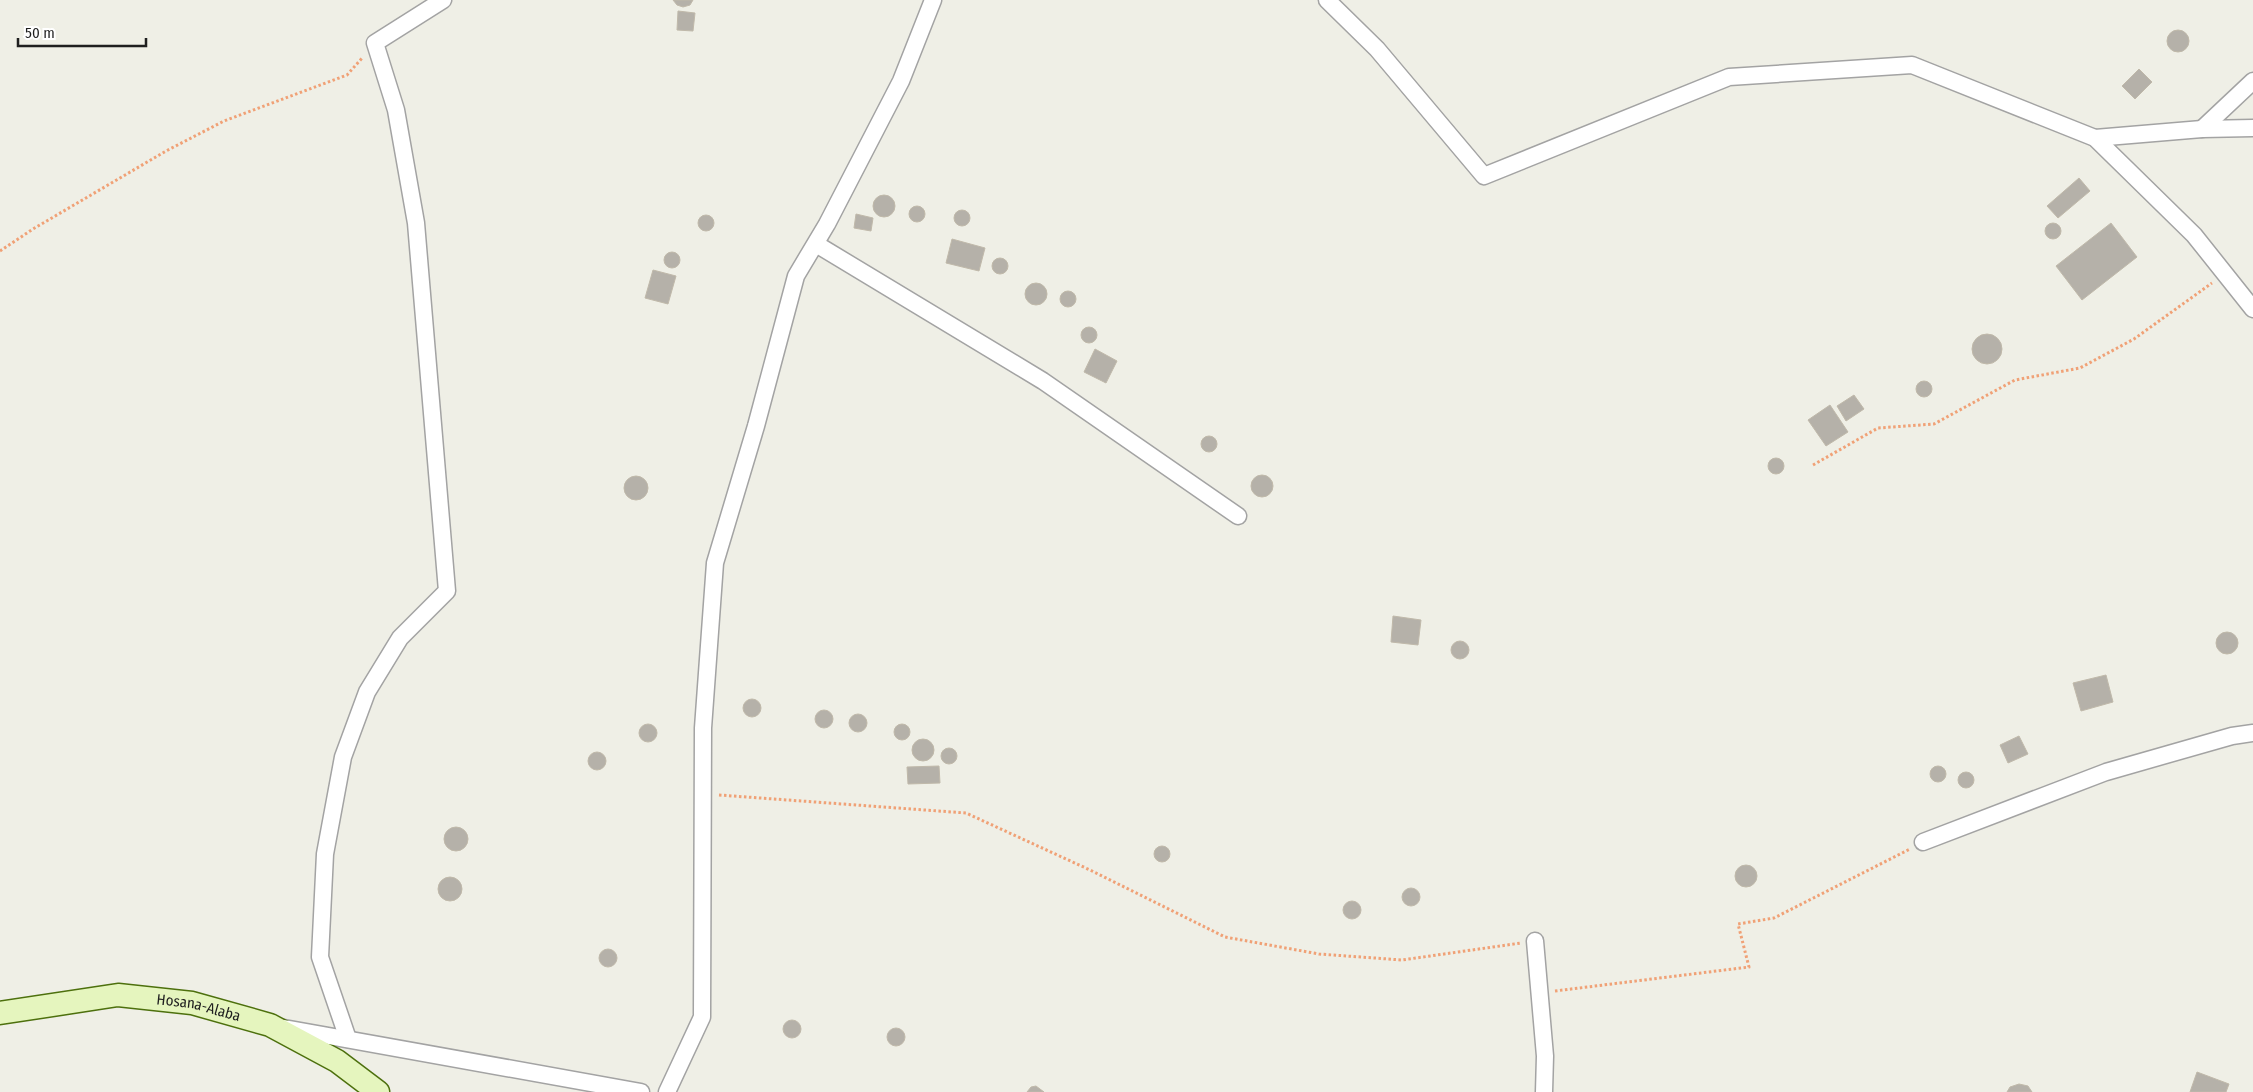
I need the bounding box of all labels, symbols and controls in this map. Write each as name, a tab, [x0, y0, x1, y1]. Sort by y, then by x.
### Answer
scale bar	[18, 15, 145, 47]
text: 50 m	[25, 24, 55, 42]
street label: Hosana-Alaba	[156, 990, 243, 1025]

